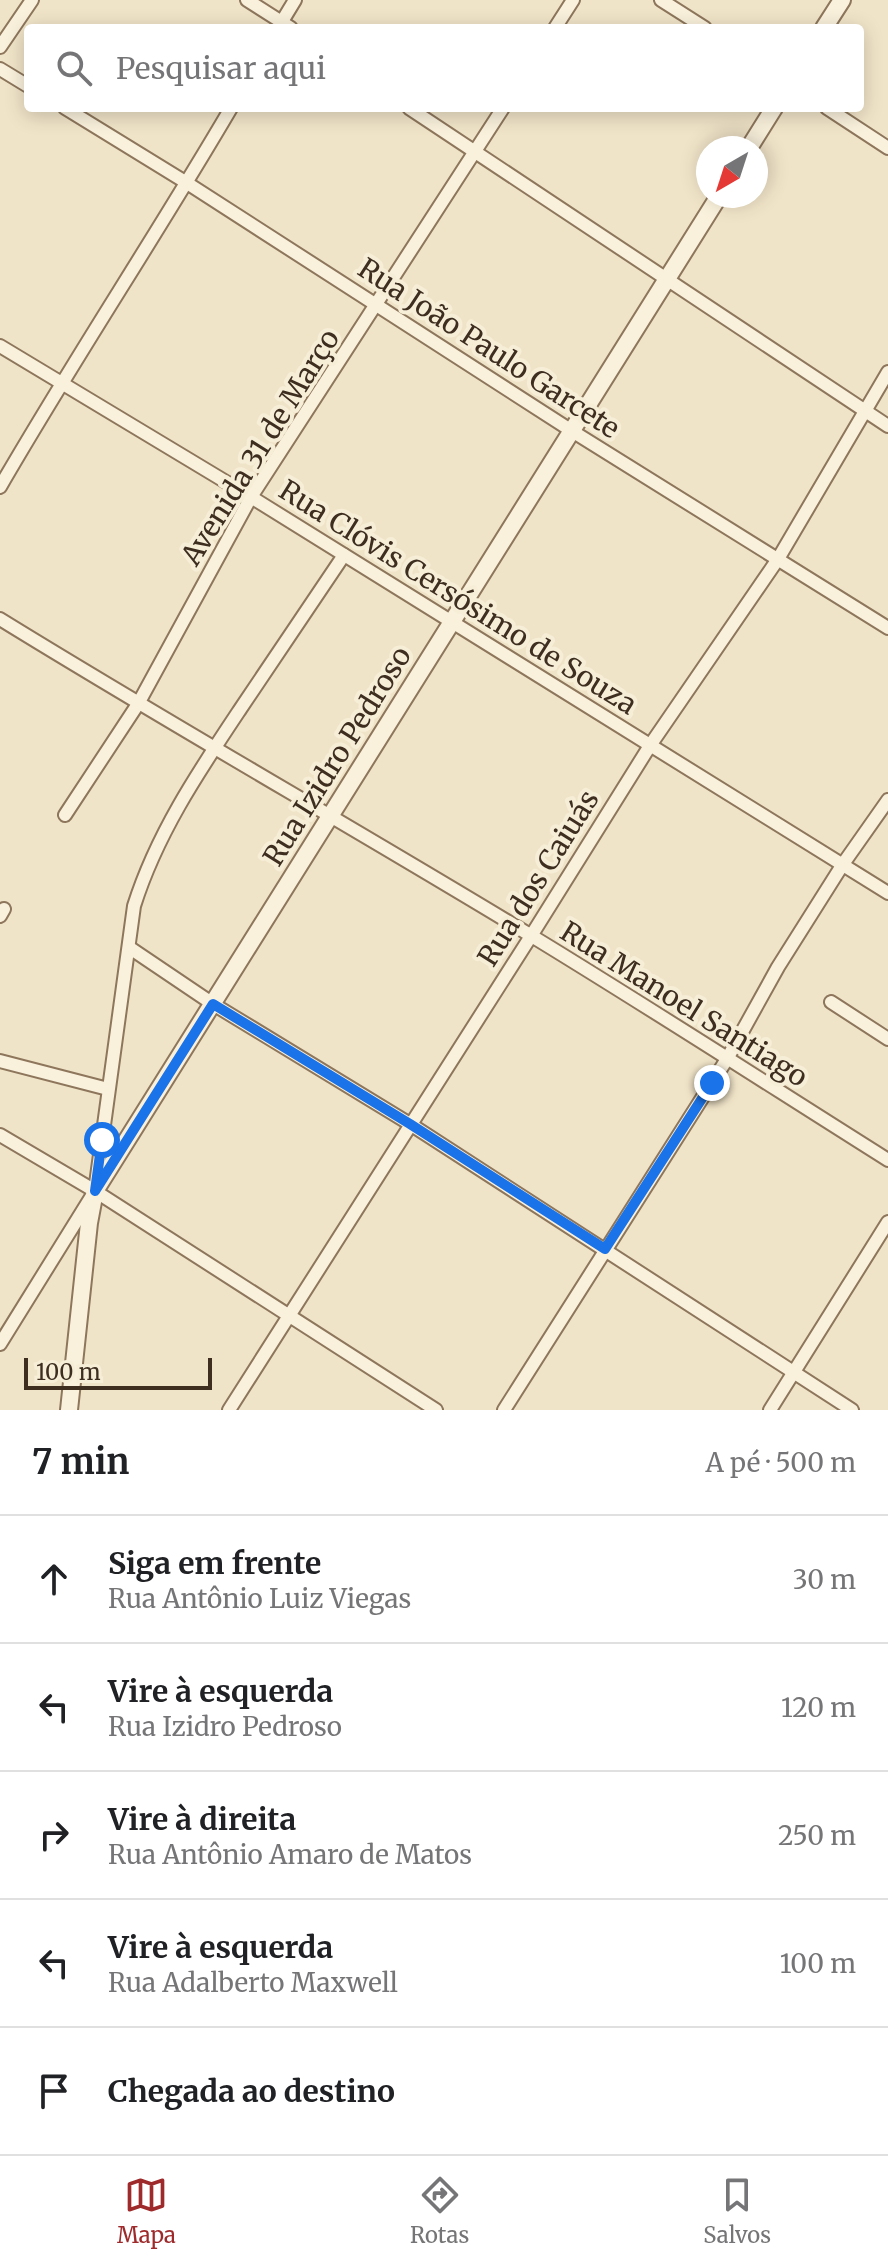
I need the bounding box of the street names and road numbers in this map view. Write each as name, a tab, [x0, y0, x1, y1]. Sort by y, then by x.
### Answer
street label: Rua João Paulo Garcete	[351, 250, 627, 446]
street label: Avenida 31 de Março	[172, 322, 347, 573]
street label: Rua Clóvis Cersósimo de Souza	[273, 472, 643, 722]
street label: Rua Izidro Pedroso	[255, 640, 419, 872]
street label: Rua dos Caiuás	[470, 783, 606, 973]
street label: Rua Manoel Santiago	[554, 913, 814, 1095]

